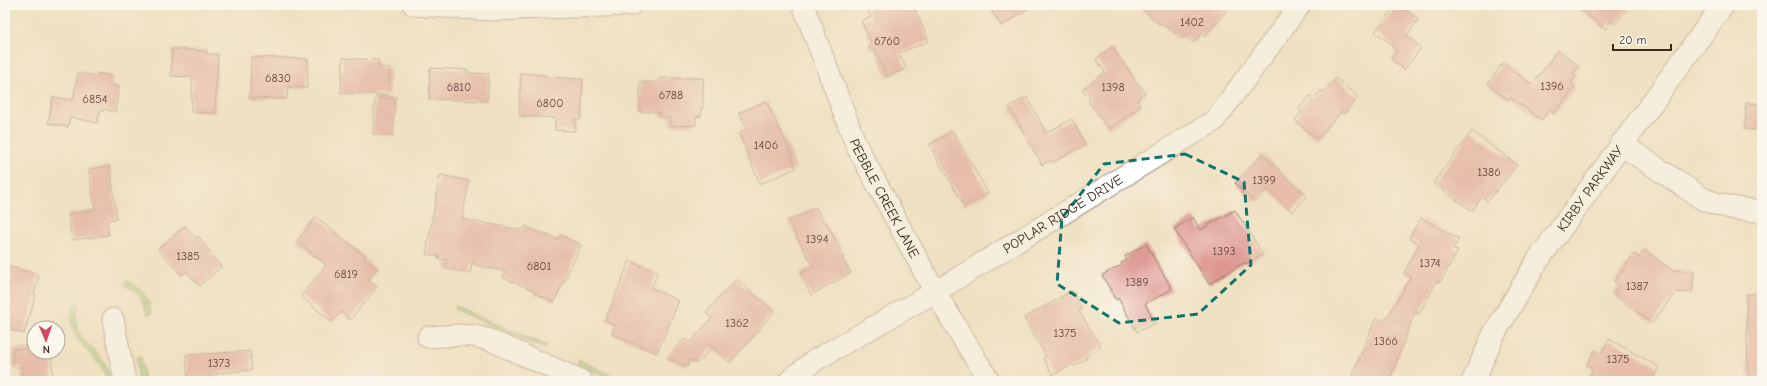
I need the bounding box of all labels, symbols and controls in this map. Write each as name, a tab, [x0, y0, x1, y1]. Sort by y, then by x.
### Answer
house number: 1402	[1180, 15, 1204, 29]
scale bar	[1613, 26, 1671, 52]
text: 20 m	[1619, 33, 1647, 47]
house number: 6760	[874, 34, 900, 48]
house number: 6830	[265, 71, 291, 85]
house number: 1396	[1540, 79, 1564, 93]
house number: 6810	[447, 80, 471, 94]
house number: 1398	[1101, 80, 1125, 94]
house number: 6788	[659, 88, 683, 102]
house number: 6854	[83, 92, 108, 106]
house number: 6800	[536, 96, 564, 110]
street label: PEBBLE CREEK LANE	[846, 136, 923, 261]
house number: 1406	[754, 138, 778, 152]
street label: KIRBY PARKWAY	[1553, 142, 1628, 235]
house number: 1386	[1477, 165, 1501, 179]
street label: POPLAR RIDGE DRIVE	[1000, 171, 1126, 257]
house number: 1399	[1252, 173, 1276, 187]
house number: 1394	[805, 232, 829, 246]
house number: 1393	[1212, 244, 1236, 258]
house number: 1385	[176, 249, 200, 263]
house number: 1374	[1419, 256, 1441, 270]
house number: 6801	[527, 259, 552, 273]
house number: 6819	[334, 267, 358, 281]
house number: 1389	[1125, 275, 1149, 289]
house number: 1387	[1626, 279, 1649, 293]
house number: 1362	[725, 316, 749, 330]
north arrow	[26, 320, 66, 360]
house number: 1375	[1053, 326, 1077, 340]
house number: 1366	[1374, 334, 1398, 348]
text: N	[43, 343, 50, 356]
house number: 1375	[1606, 352, 1630, 366]
house number: 1373	[208, 356, 230, 370]

